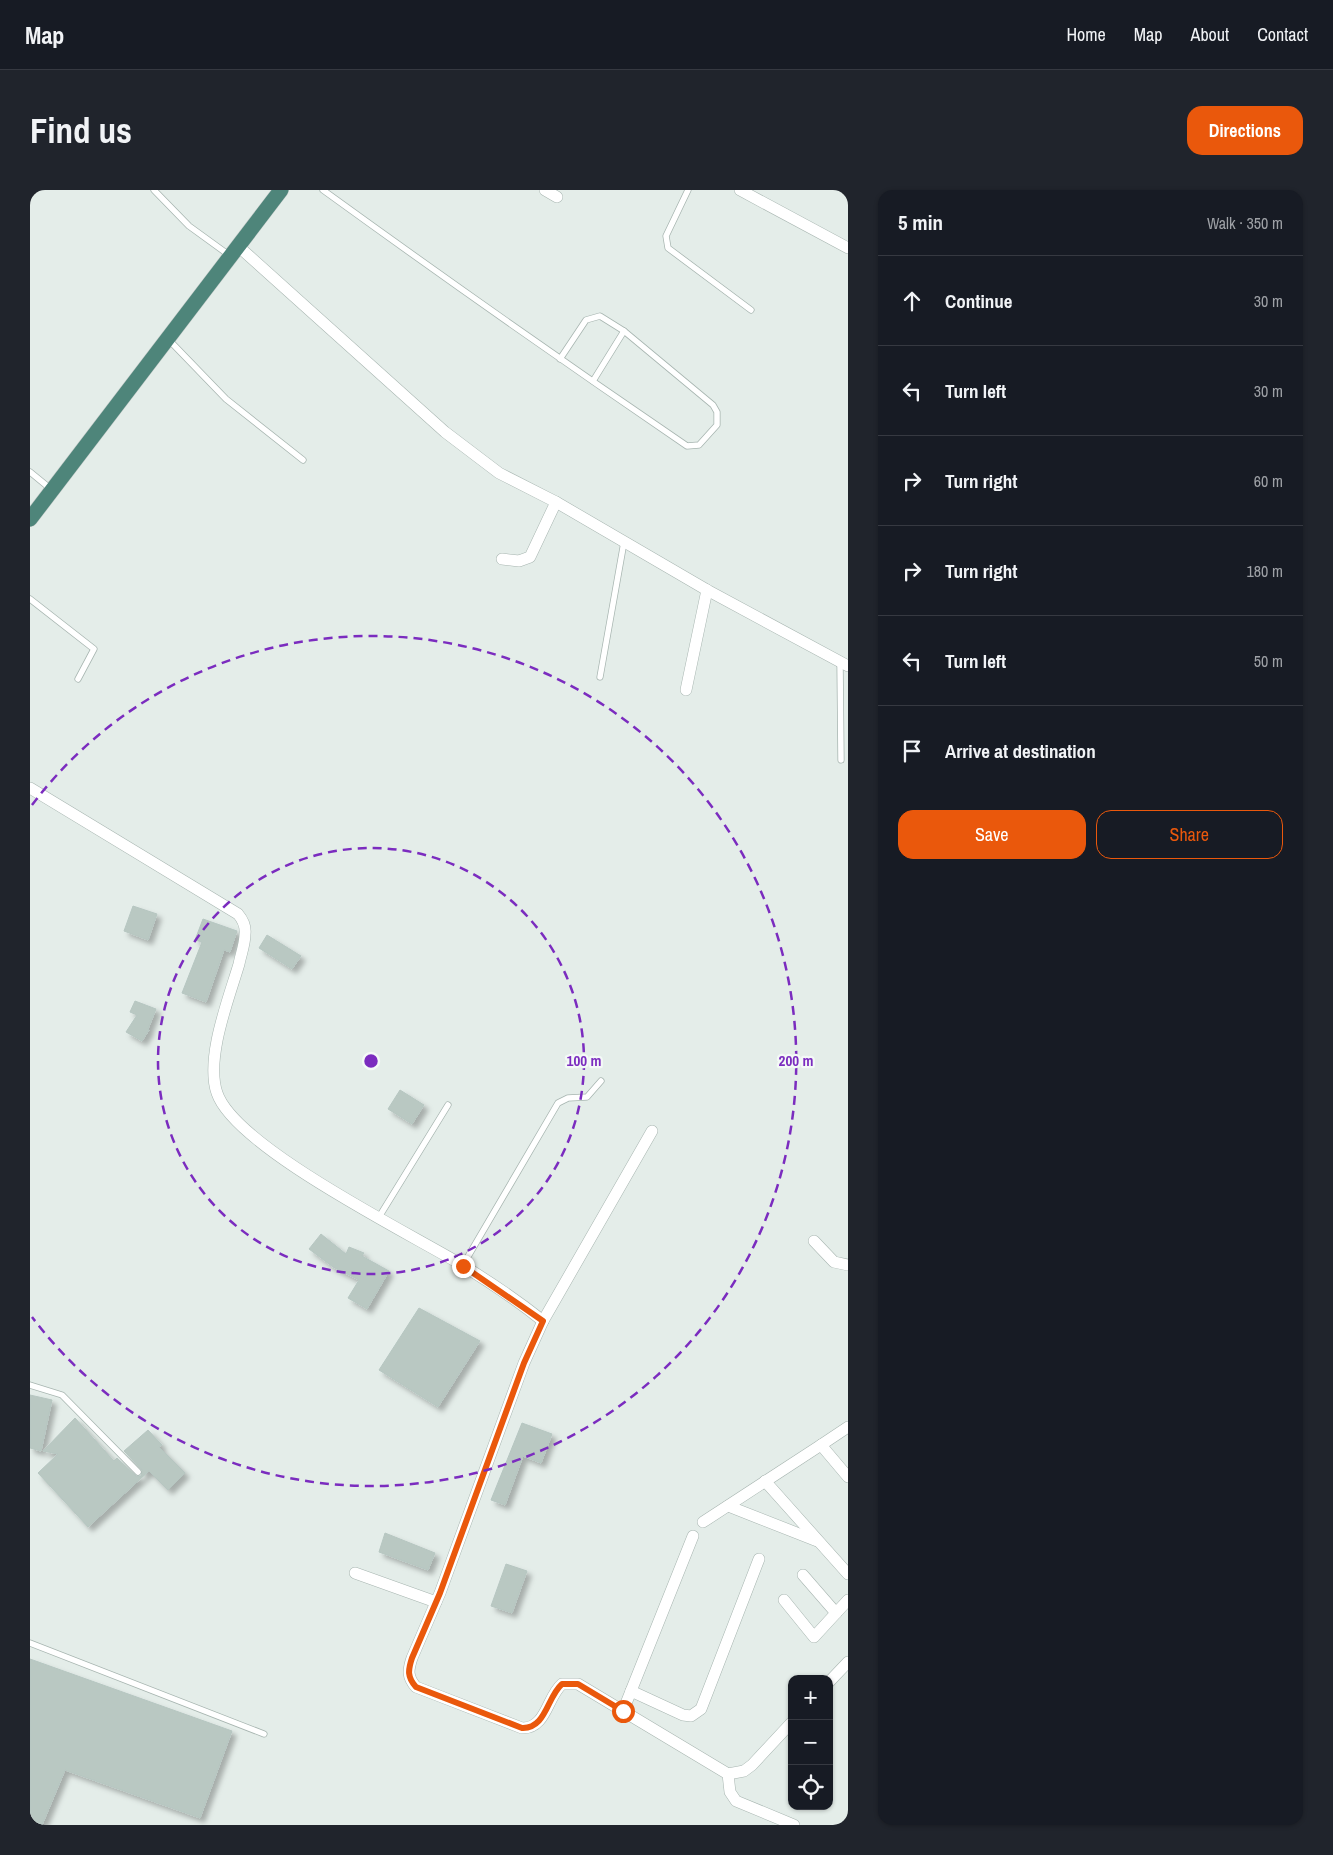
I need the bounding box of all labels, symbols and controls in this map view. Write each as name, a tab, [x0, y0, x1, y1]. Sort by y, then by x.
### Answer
text: Map	[25, 19, 64, 51]
text: Home	[1066, 22, 1106, 47]
text: Map	[1134, 22, 1163, 47]
text: About	[1191, 22, 1229, 47]
text: Contact	[1257, 22, 1308, 47]
button: Directions	[1187, 106, 1303, 155]
text: Find us	[30, 107, 132, 154]
text: 5 min	[898, 208, 943, 237]
text: Walk · 350 m	[1207, 212, 1283, 234]
icon: ahead	[898, 287, 926, 315]
text: Continue	[945, 288, 1013, 314]
text: 30 m	[1254, 290, 1283, 312]
icon: left	[898, 377, 926, 405]
text: Turn left	[945, 378, 1006, 404]
text: 30 m	[1254, 380, 1283, 402]
icon: right	[898, 467, 926, 495]
text: Turn right	[945, 468, 1017, 494]
text: 60 m	[1254, 470, 1283, 492]
icon: right	[898, 557, 926, 585]
text: Turn right	[945, 558, 1017, 584]
text: 180 m	[1247, 560, 1283, 582]
icon: left	[898, 647, 926, 675]
text: Turn left	[945, 648, 1006, 674]
text: 50 m	[1254, 650, 1283, 672]
icon: arrive	[898, 737, 926, 765]
text: Arrive at destination	[945, 738, 1096, 764]
button: Save	[898, 810, 1086, 859]
button: Share	[1096, 810, 1283, 859]
text: 100 m	[567, 1050, 601, 1071]
text: 200 m	[779, 1050, 813, 1071]
centre of rings	[362, 1052, 380, 1070]
route end	[452, 1255, 475, 1278]
map controls	[788, 1675, 833, 1810]
button: +	[788, 1675, 833, 1720]
route start	[612, 1700, 635, 1723]
button: −	[788, 1720, 833, 1765]
button: locate	[788, 1765, 833, 1810]

